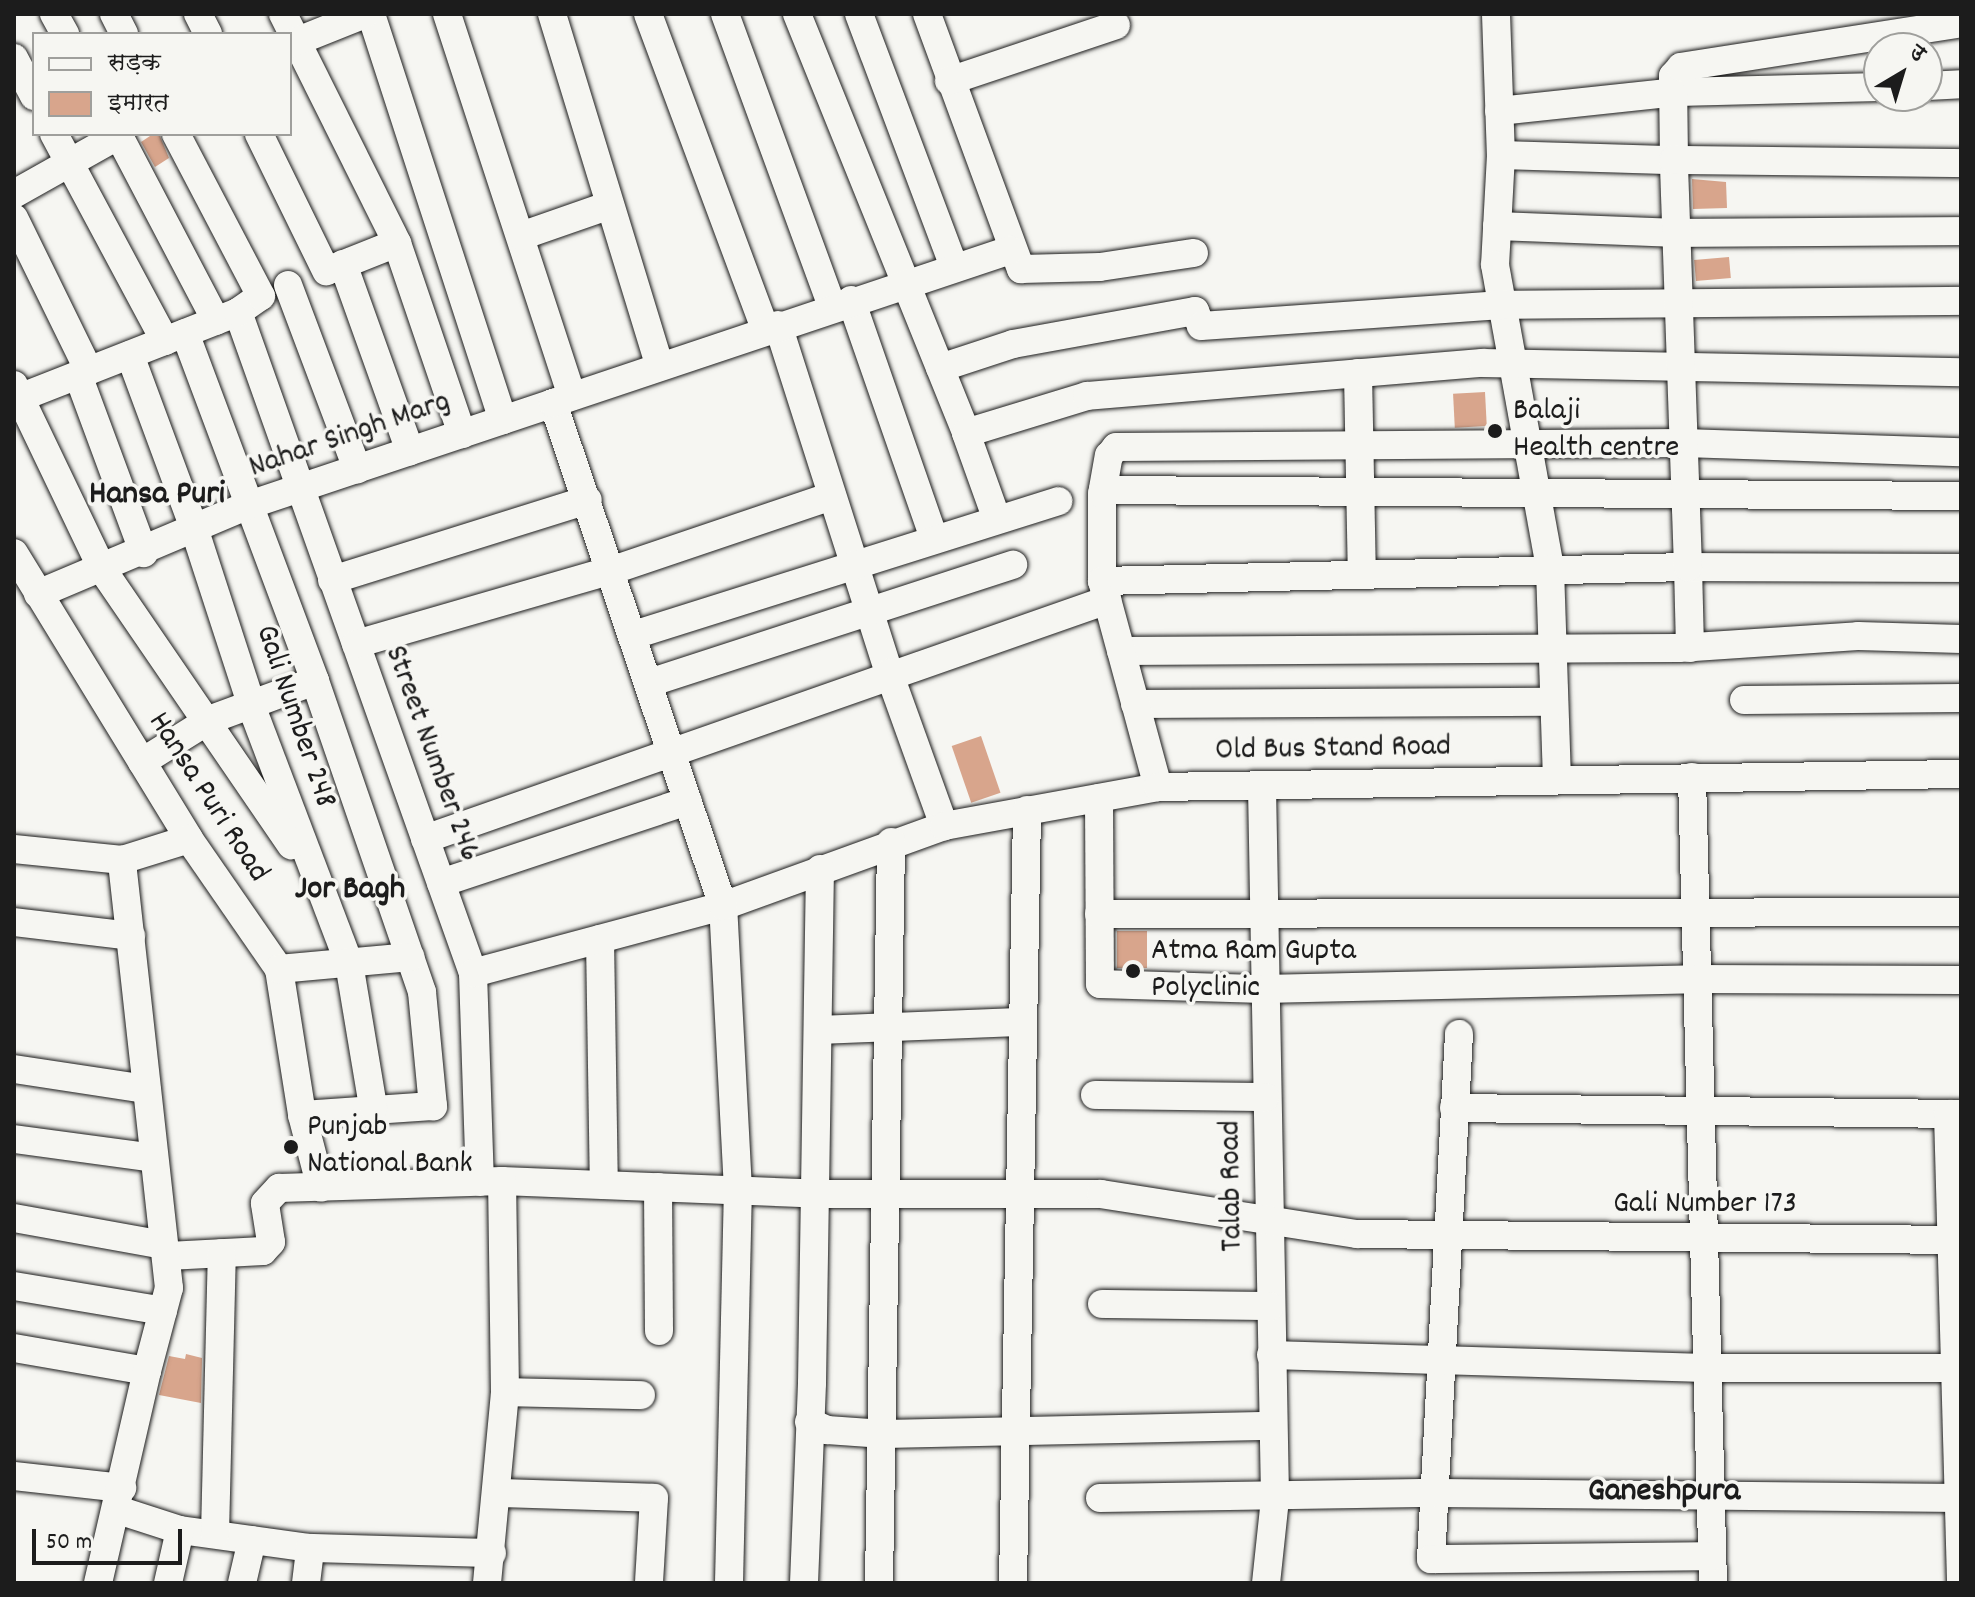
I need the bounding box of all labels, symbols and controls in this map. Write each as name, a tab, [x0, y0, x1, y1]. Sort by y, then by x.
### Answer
legend	[32, 32, 292, 136]
north arrow	[1863, 32, 1943, 112]
text: उ	[1902, 38, 1931, 70]
text: सड़क	[108, 47, 161, 81]
text: इमारत	[108, 87, 169, 121]
street label: Nahar Singh Marg	[244, 384, 456, 488]
place label: Balaji Health centre	[1513, 394, 1679, 469]
marker: Balaji Health centre	[1484, 420, 1506, 442]
district label: Hansa Puri	[89, 476, 225, 516]
street label: Gali Number 248	[245, 621, 343, 813]
street label: Street Number 246	[374, 641, 488, 867]
street label: Hansa Puri Road	[138, 706, 276, 890]
street label: Old Bus Stand Road	[1215, 729, 1451, 771]
district label: Jor Bagh	[295, 871, 405, 911]
place label: Atma Ram Gupta Polyclinic	[1151, 934, 1356, 1009]
marker: Atma Ram Gupta Polyclinic	[1122, 960, 1144, 982]
place label: Punjab National Bank	[307, 1110, 473, 1185]
street label: Talab Road	[1213, 1120, 1253, 1252]
marker: Punjab National Bank	[282, 1138, 300, 1156]
street label: Gali Number 173	[1613, 1186, 1797, 1224]
district label: Ganeshpura	[1588, 1473, 1740, 1513]
scale bar	[36, 1513, 186, 1563]
text: 50 m	[46, 1526, 92, 1560]

